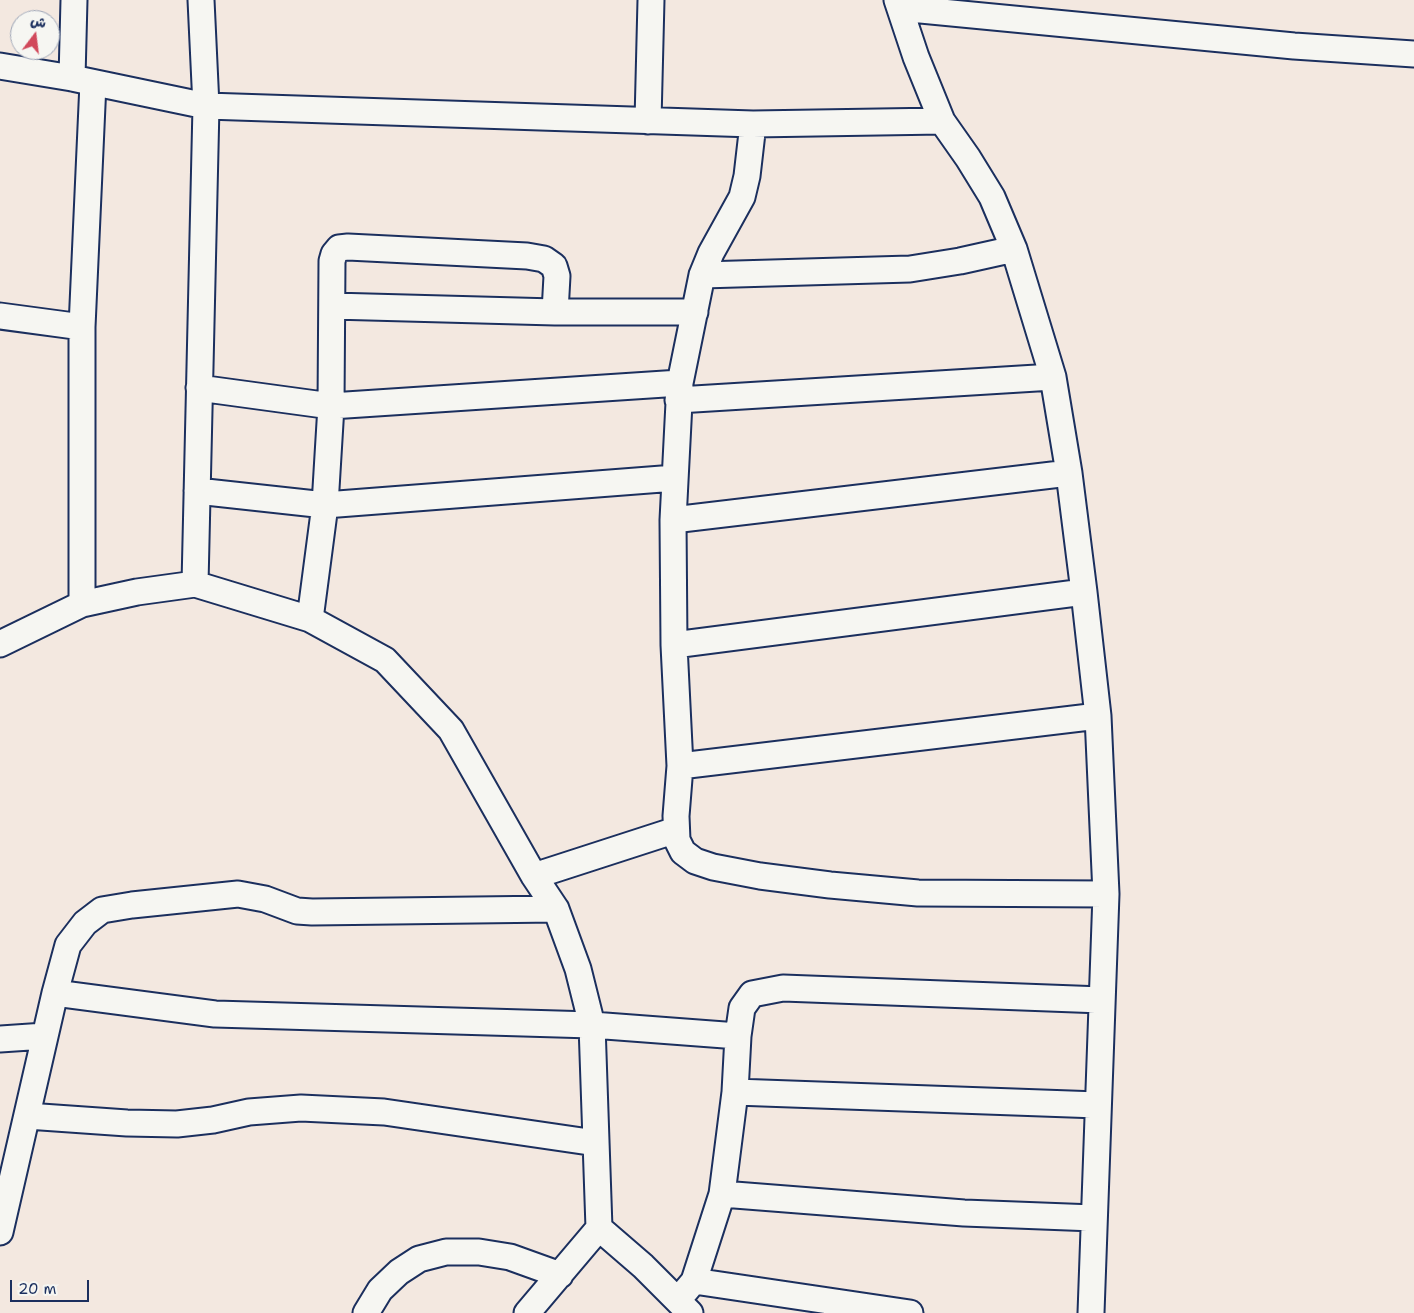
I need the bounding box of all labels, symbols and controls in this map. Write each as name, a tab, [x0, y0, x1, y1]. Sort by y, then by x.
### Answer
north arrow	[10, 10, 60, 60]
text: ش	[29, 11, 48, 32]
scale bar	[12, 1270, 91, 1302]
text: 20 m	[18, 1279, 57, 1299]

